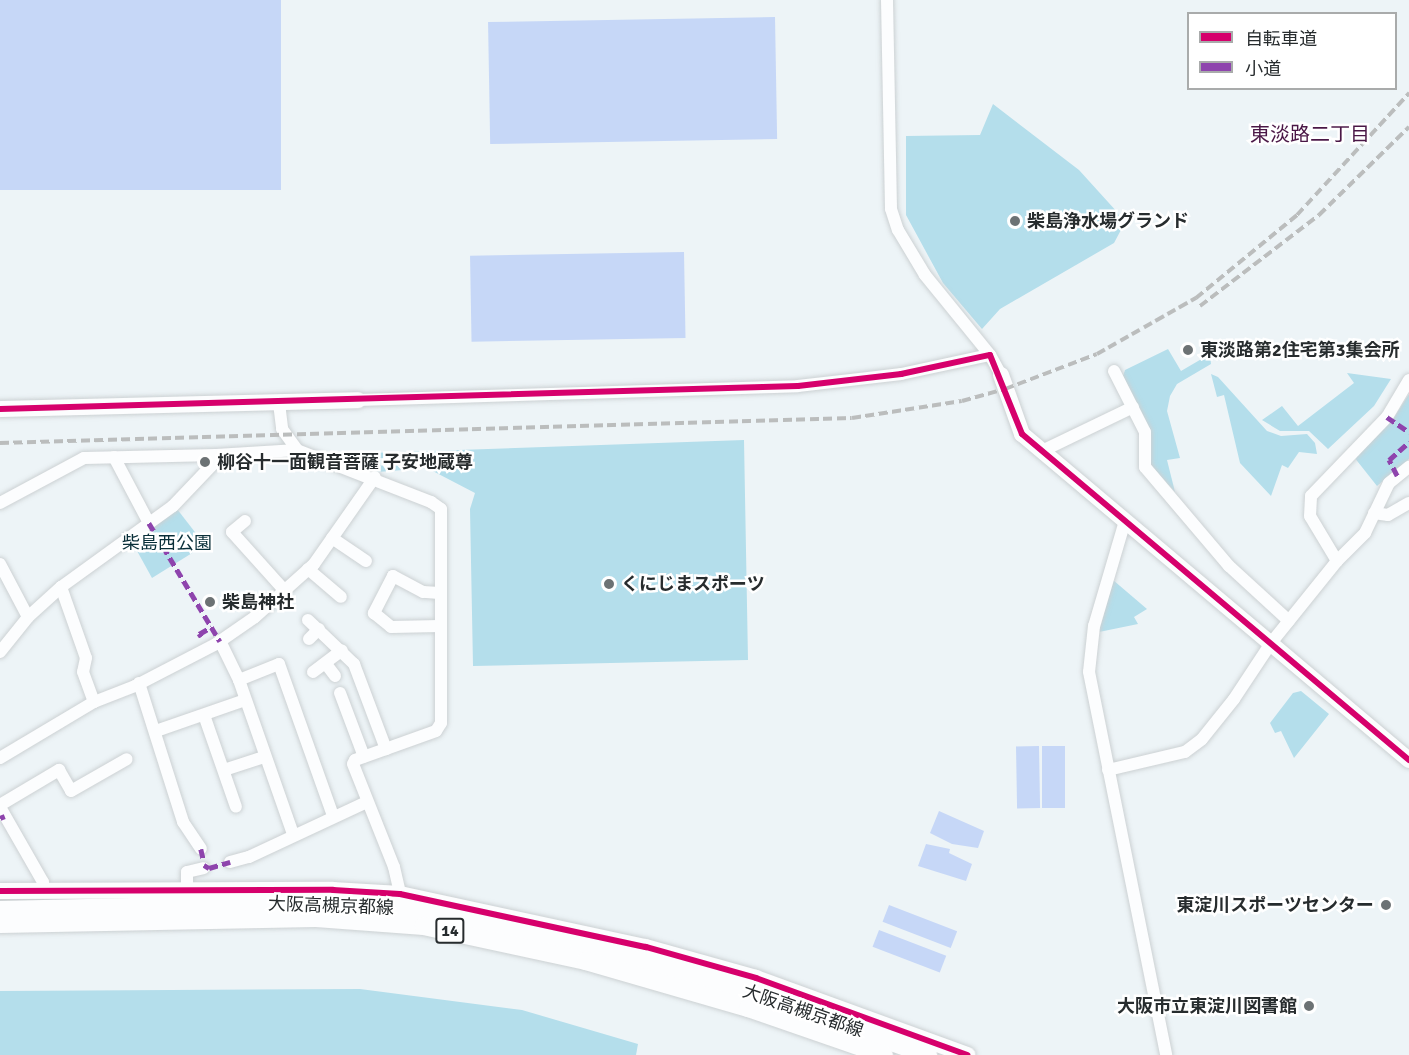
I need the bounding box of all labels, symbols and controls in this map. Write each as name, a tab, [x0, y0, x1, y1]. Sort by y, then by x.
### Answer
legend	[1187, 12, 1397, 90]
text: 自転車道	[1245, 28, 1317, 50]
text: 小道	[1245, 58, 1281, 80]
district label: 東淡路二丁目	[1250, 122, 1370, 146]
place label: 柴島浄水場グランド	[1027, 210, 1189, 232]
marker: 柴島浄水場グランド	[1008, 214, 1022, 228]
place label: 東淡路第2住宅第3集会所	[1200, 339, 1399, 361]
marker: 東淡路第2住宅第3集会所	[1181, 343, 1195, 357]
place label: 柳谷十一面観音菩薩 子安地蔵尊	[217, 451, 473, 473]
marker: 柳谷十一面観音菩薩 子安地蔵尊	[198, 455, 212, 469]
park label: 柴島西公園	[122, 532, 212, 554]
place label: くにじまスポーツ	[621, 573, 765, 595]
marker: くにじまスポーツ	[602, 577, 616, 591]
place label: 柴島神社	[222, 591, 294, 613]
marker: 柴島神社	[203, 595, 217, 609]
street label: 大阪高槻京都線	[268, 893, 394, 919]
place label: 東淀川スポーツセンター	[1176, 894, 1374, 916]
marker: 東淀川スポーツセンター	[1379, 898, 1393, 912]
road number: 14	[435, 918, 465, 944]
street label: 大阪高槻京都線	[740, 980, 866, 1042]
place label: 大阪市立東淀川図書館	[1117, 995, 1297, 1017]
marker: 大阪市立東淀川図書館	[1302, 999, 1316, 1013]

